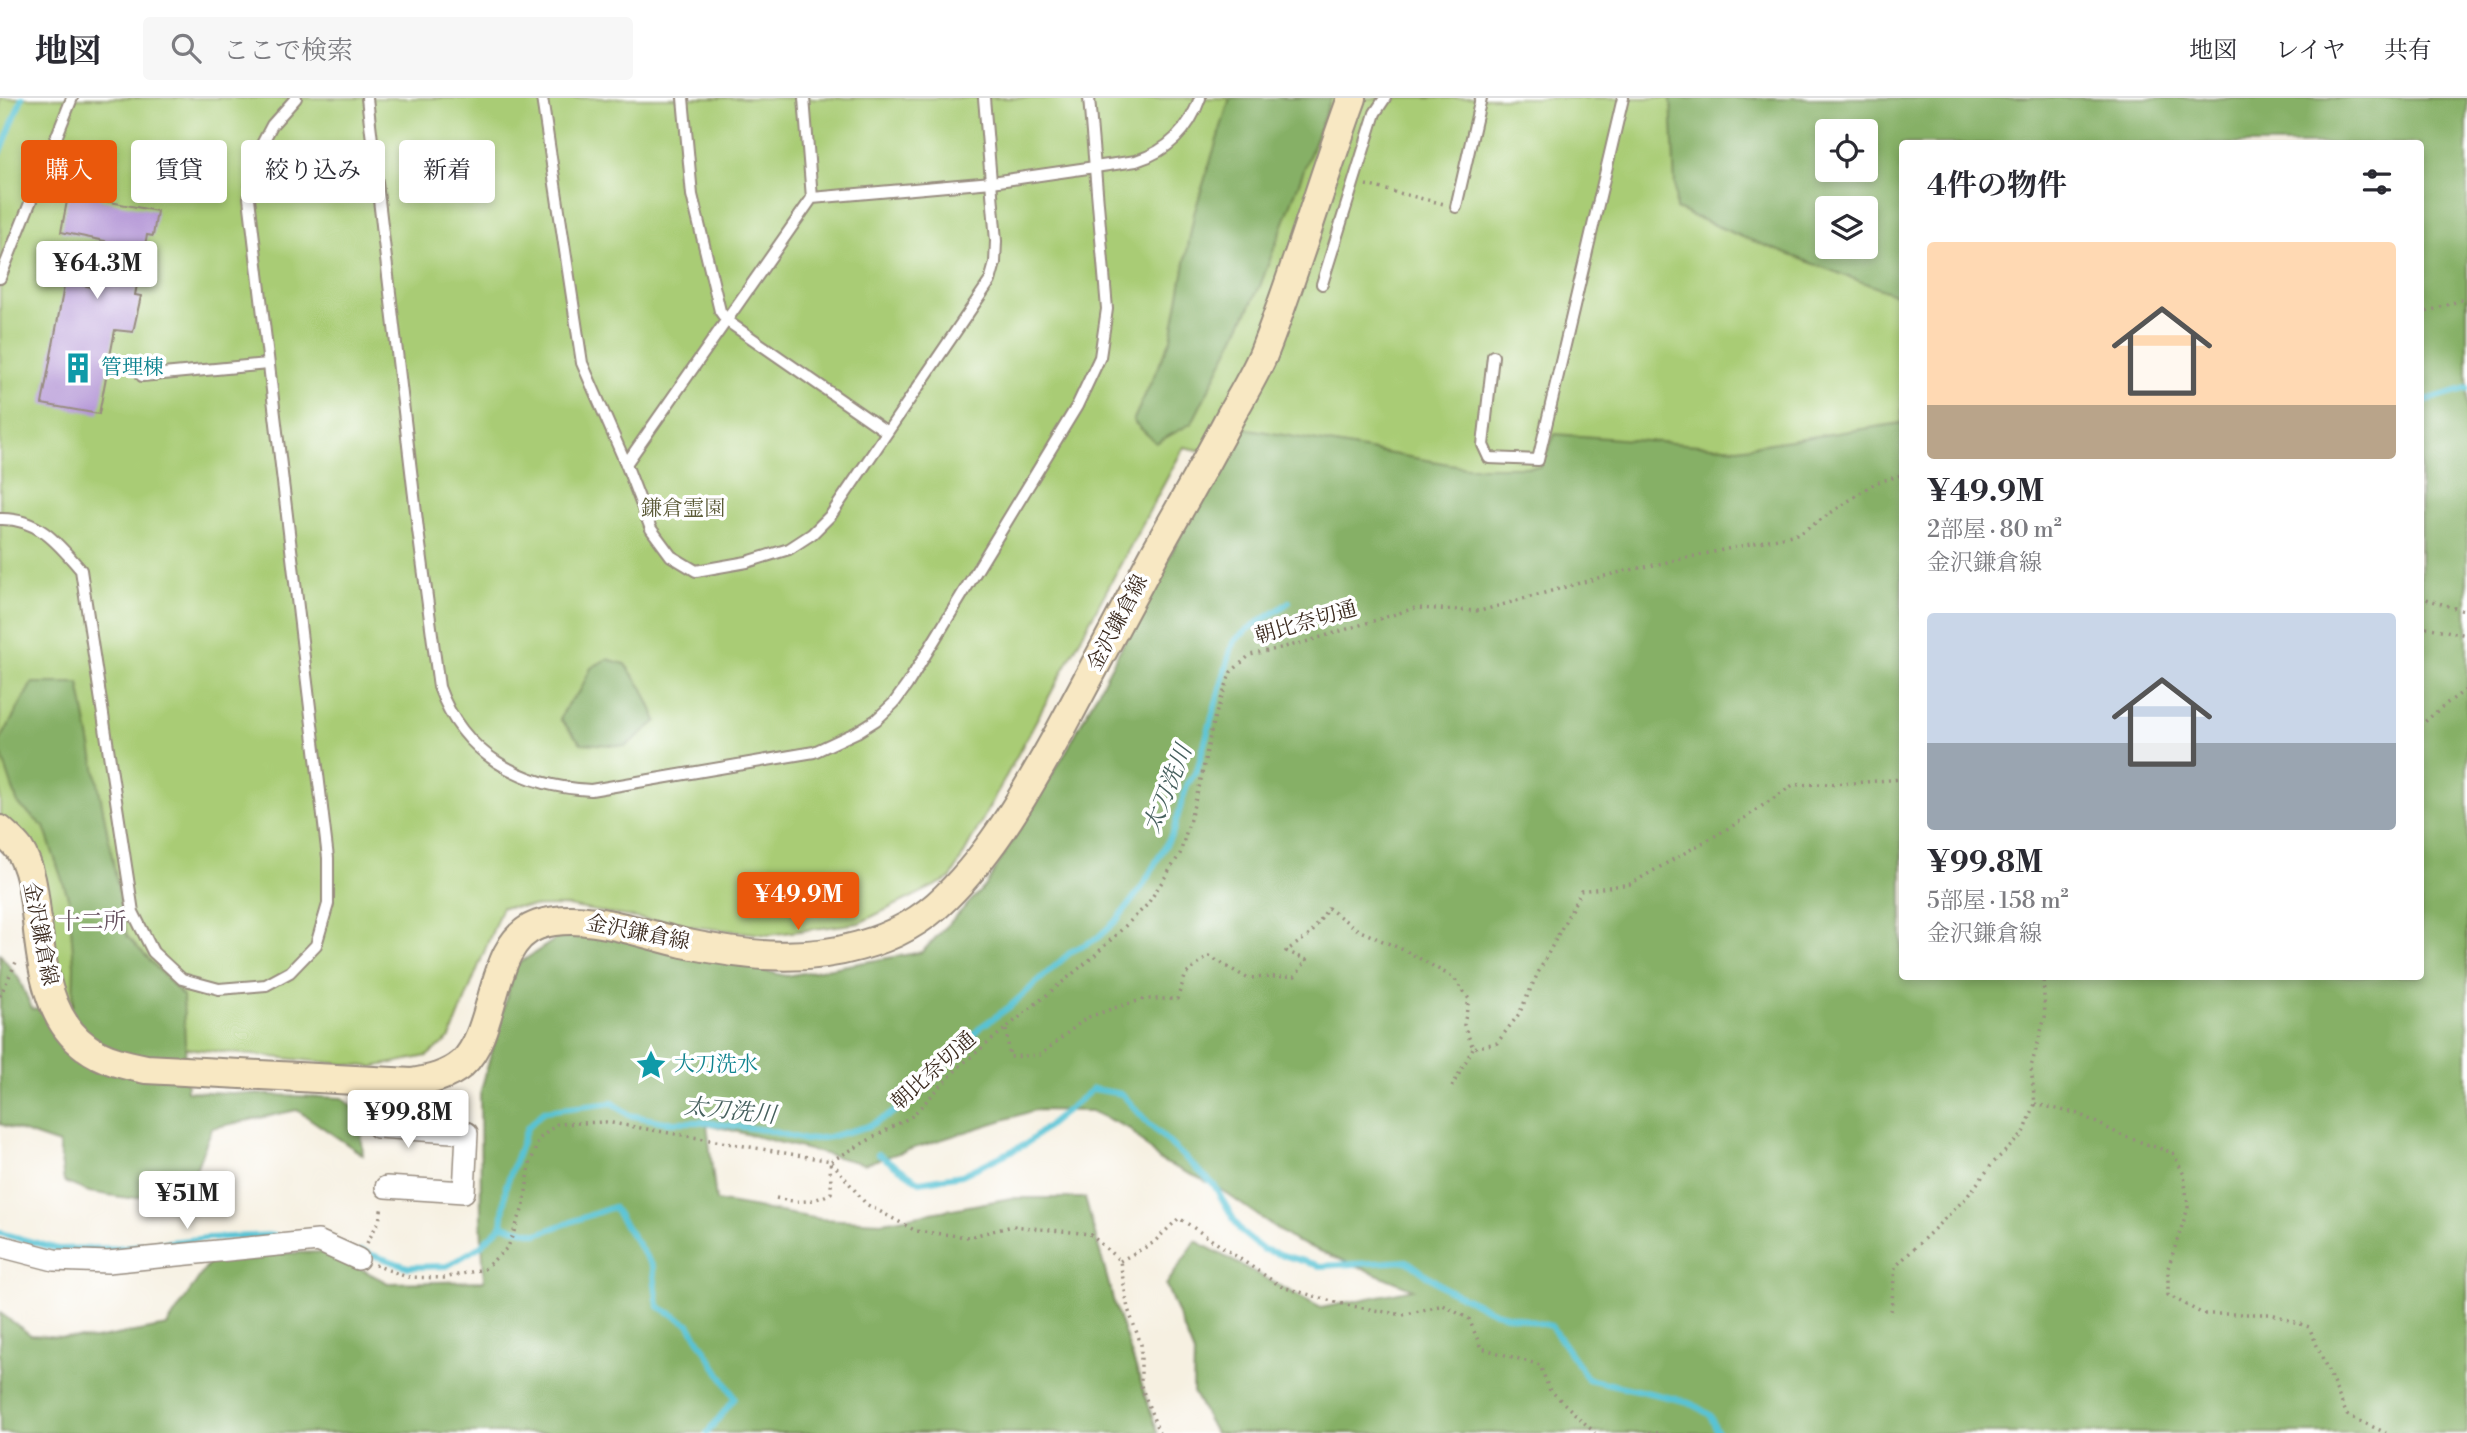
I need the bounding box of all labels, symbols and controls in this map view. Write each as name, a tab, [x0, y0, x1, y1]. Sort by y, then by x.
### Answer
search box	[143, 17, 633, 80]
icon: search	[167, 29, 205, 67]
text: 地図	[35, 32, 101, 73]
text: ここで検索	[223, 35, 353, 67]
text: 地図	[2189, 36, 2237, 66]
text: レイヤ	[2275, 36, 2346, 66]
text: 共有	[2384, 36, 2432, 66]
map controls	[1815, 119, 1878, 259]
button: locate	[1815, 119, 1878, 182]
chip: 購入	[21, 140, 117, 203]
chip: 賃貸	[131, 140, 227, 203]
chip: 絞り込み	[241, 140, 385, 203]
chip: 新着	[399, 140, 495, 203]
icon: filters	[2358, 163, 2396, 201]
text: 4件の物件	[1927, 167, 2067, 205]
button: layers	[1815, 196, 1878, 259]
pin: ¥64.3M	[40, 242, 154, 301]
text: ¥64.3M	[52, 250, 142, 278]
icon: home	[2099, 288, 2225, 414]
building icon: 管理棟	[61, 351, 95, 385]
place label: 管理棟	[101, 355, 164, 381]
text: ¥49.9M	[1927, 473, 2044, 511]
park label: 鎌倉霊園	[641, 496, 725, 522]
text: 2部屋 · 80 m²	[1927, 516, 2062, 544]
text: 金沢鎌倉線	[1927, 549, 2042, 577]
street label: 金沢鎌倉線	[1082, 571, 1154, 675]
street label: 朝比奈切通	[1252, 596, 1360, 650]
icon: home	[2099, 659, 2225, 785]
water label: 太刀洗川	[1138, 738, 1199, 837]
text: ¥99.8M	[1927, 844, 2043, 882]
pin: ¥49.9M	[741, 872, 855, 932]
street label: 金沢鎌倉線	[17, 880, 63, 988]
text: ¥49.9M	[753, 881, 843, 909]
text: 5部屋 · 158 m²	[1927, 887, 2069, 915]
district label: 十二所	[58, 908, 127, 936]
street label: 金沢鎌倉線	[584, 910, 692, 956]
text: 金沢鎌倉線	[1927, 920, 2042, 948]
street label: 朝比奈切通	[886, 1026, 982, 1116]
place icon: 大刀洗水	[634, 1048, 668, 1082]
place label: 大刀洗水	[674, 1052, 758, 1078]
pin: ¥99.8M	[351, 1090, 465, 1150]
water label: 太刀洗川	[683, 1092, 780, 1130]
text: ¥99.8M	[364, 1099, 452, 1127]
pin: ¥51M	[146, 1172, 228, 1231]
text: ¥51M	[155, 1180, 219, 1208]

